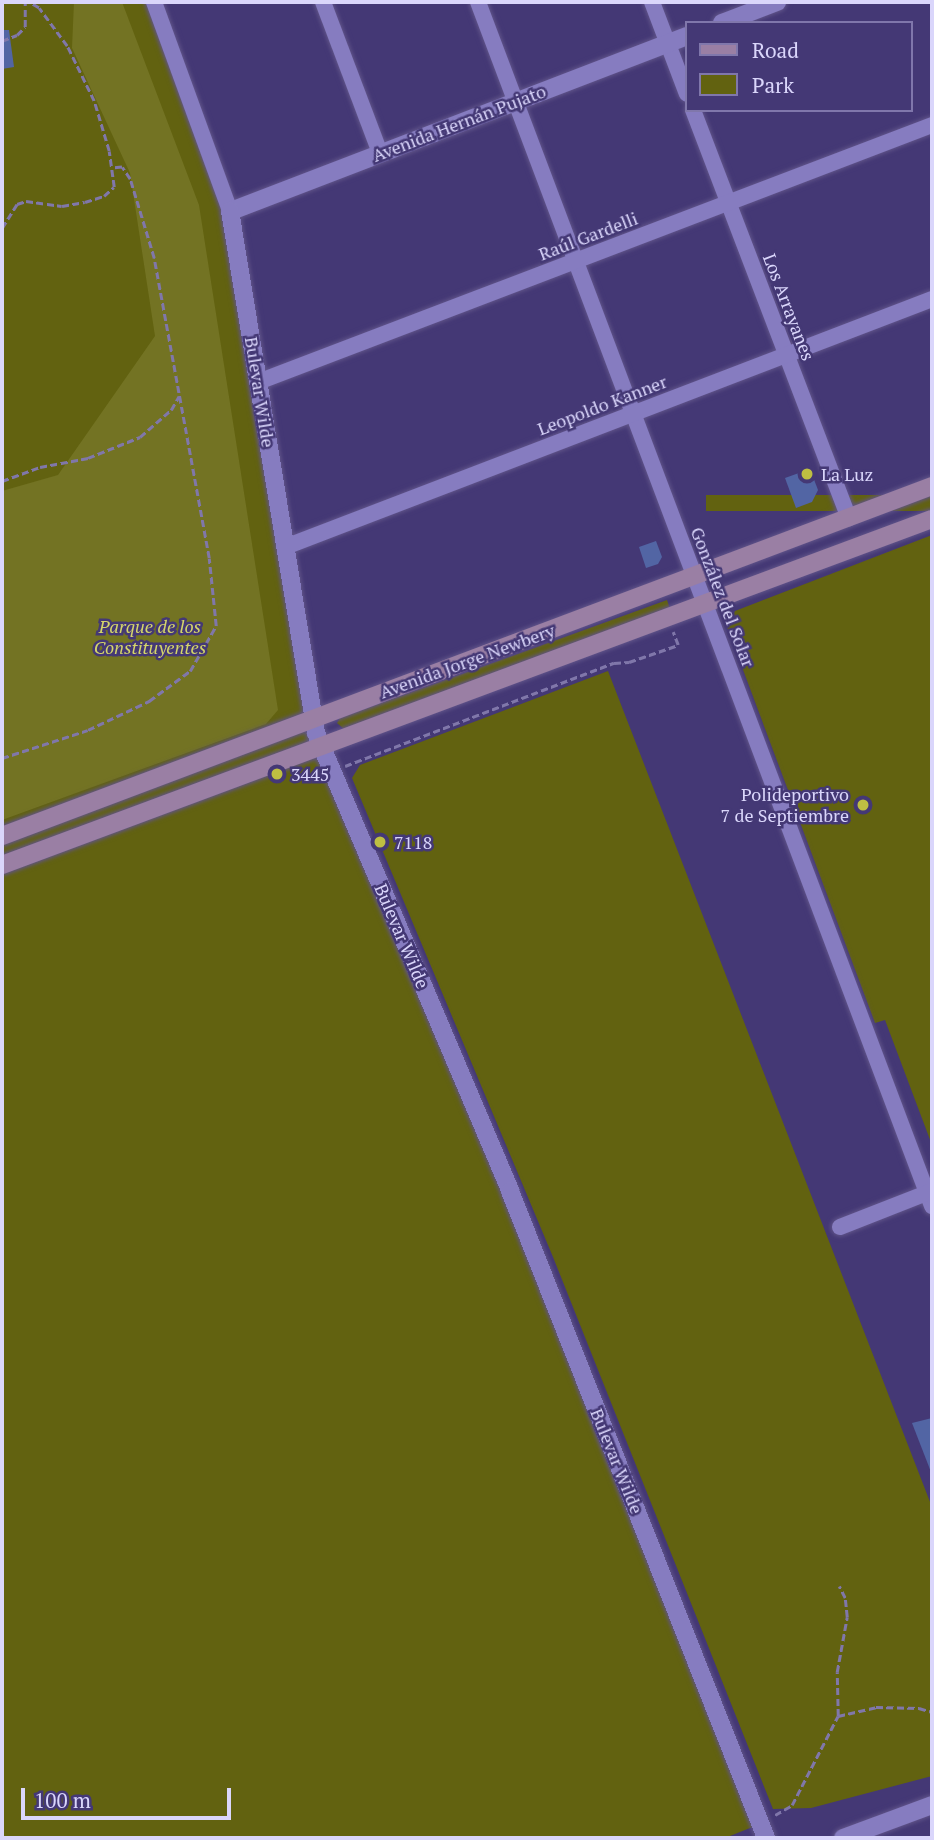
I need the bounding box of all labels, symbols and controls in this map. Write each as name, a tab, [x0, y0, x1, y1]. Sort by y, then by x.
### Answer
legend	[685, 21, 913, 112]
text: Road	[752, 36, 799, 64]
text: Park	[752, 71, 794, 99]
street label: Avenida Hernán Pujato	[369, 80, 549, 166]
street label: Raúl Gardelli	[535, 207, 641, 265]
street label: Los Arrayanes	[759, 250, 819, 364]
street label: Bulevar Wilde	[241, 335, 279, 449]
street label: Leopoldo Kanner	[534, 370, 670, 440]
place label: La Luz	[821, 463, 873, 485]
marker: La Luz	[799, 466, 815, 482]
street label: González del Solar	[686, 524, 760, 670]
park label: Parque de los Constituyentes	[94, 616, 206, 658]
street label: Avenida Jorge Newbery	[376, 619, 558, 703]
place label: 3445	[291, 763, 329, 785]
marker: 3445	[269, 766, 285, 782]
place label: Polideportivo 7 de Septiembre	[720, 784, 849, 826]
marker: Polideportivo 7 de Septiembre	[855, 797, 871, 813]
place label: 7118	[394, 831, 432, 853]
marker: 7118	[372, 834, 388, 850]
street label: Bulevar Wilde	[370, 880, 434, 992]
street label: Bulevar Wilde	[586, 1405, 648, 1517]
scale bar	[24, 1773, 234, 1817]
text: 100 m	[34, 1786, 91, 1814]

